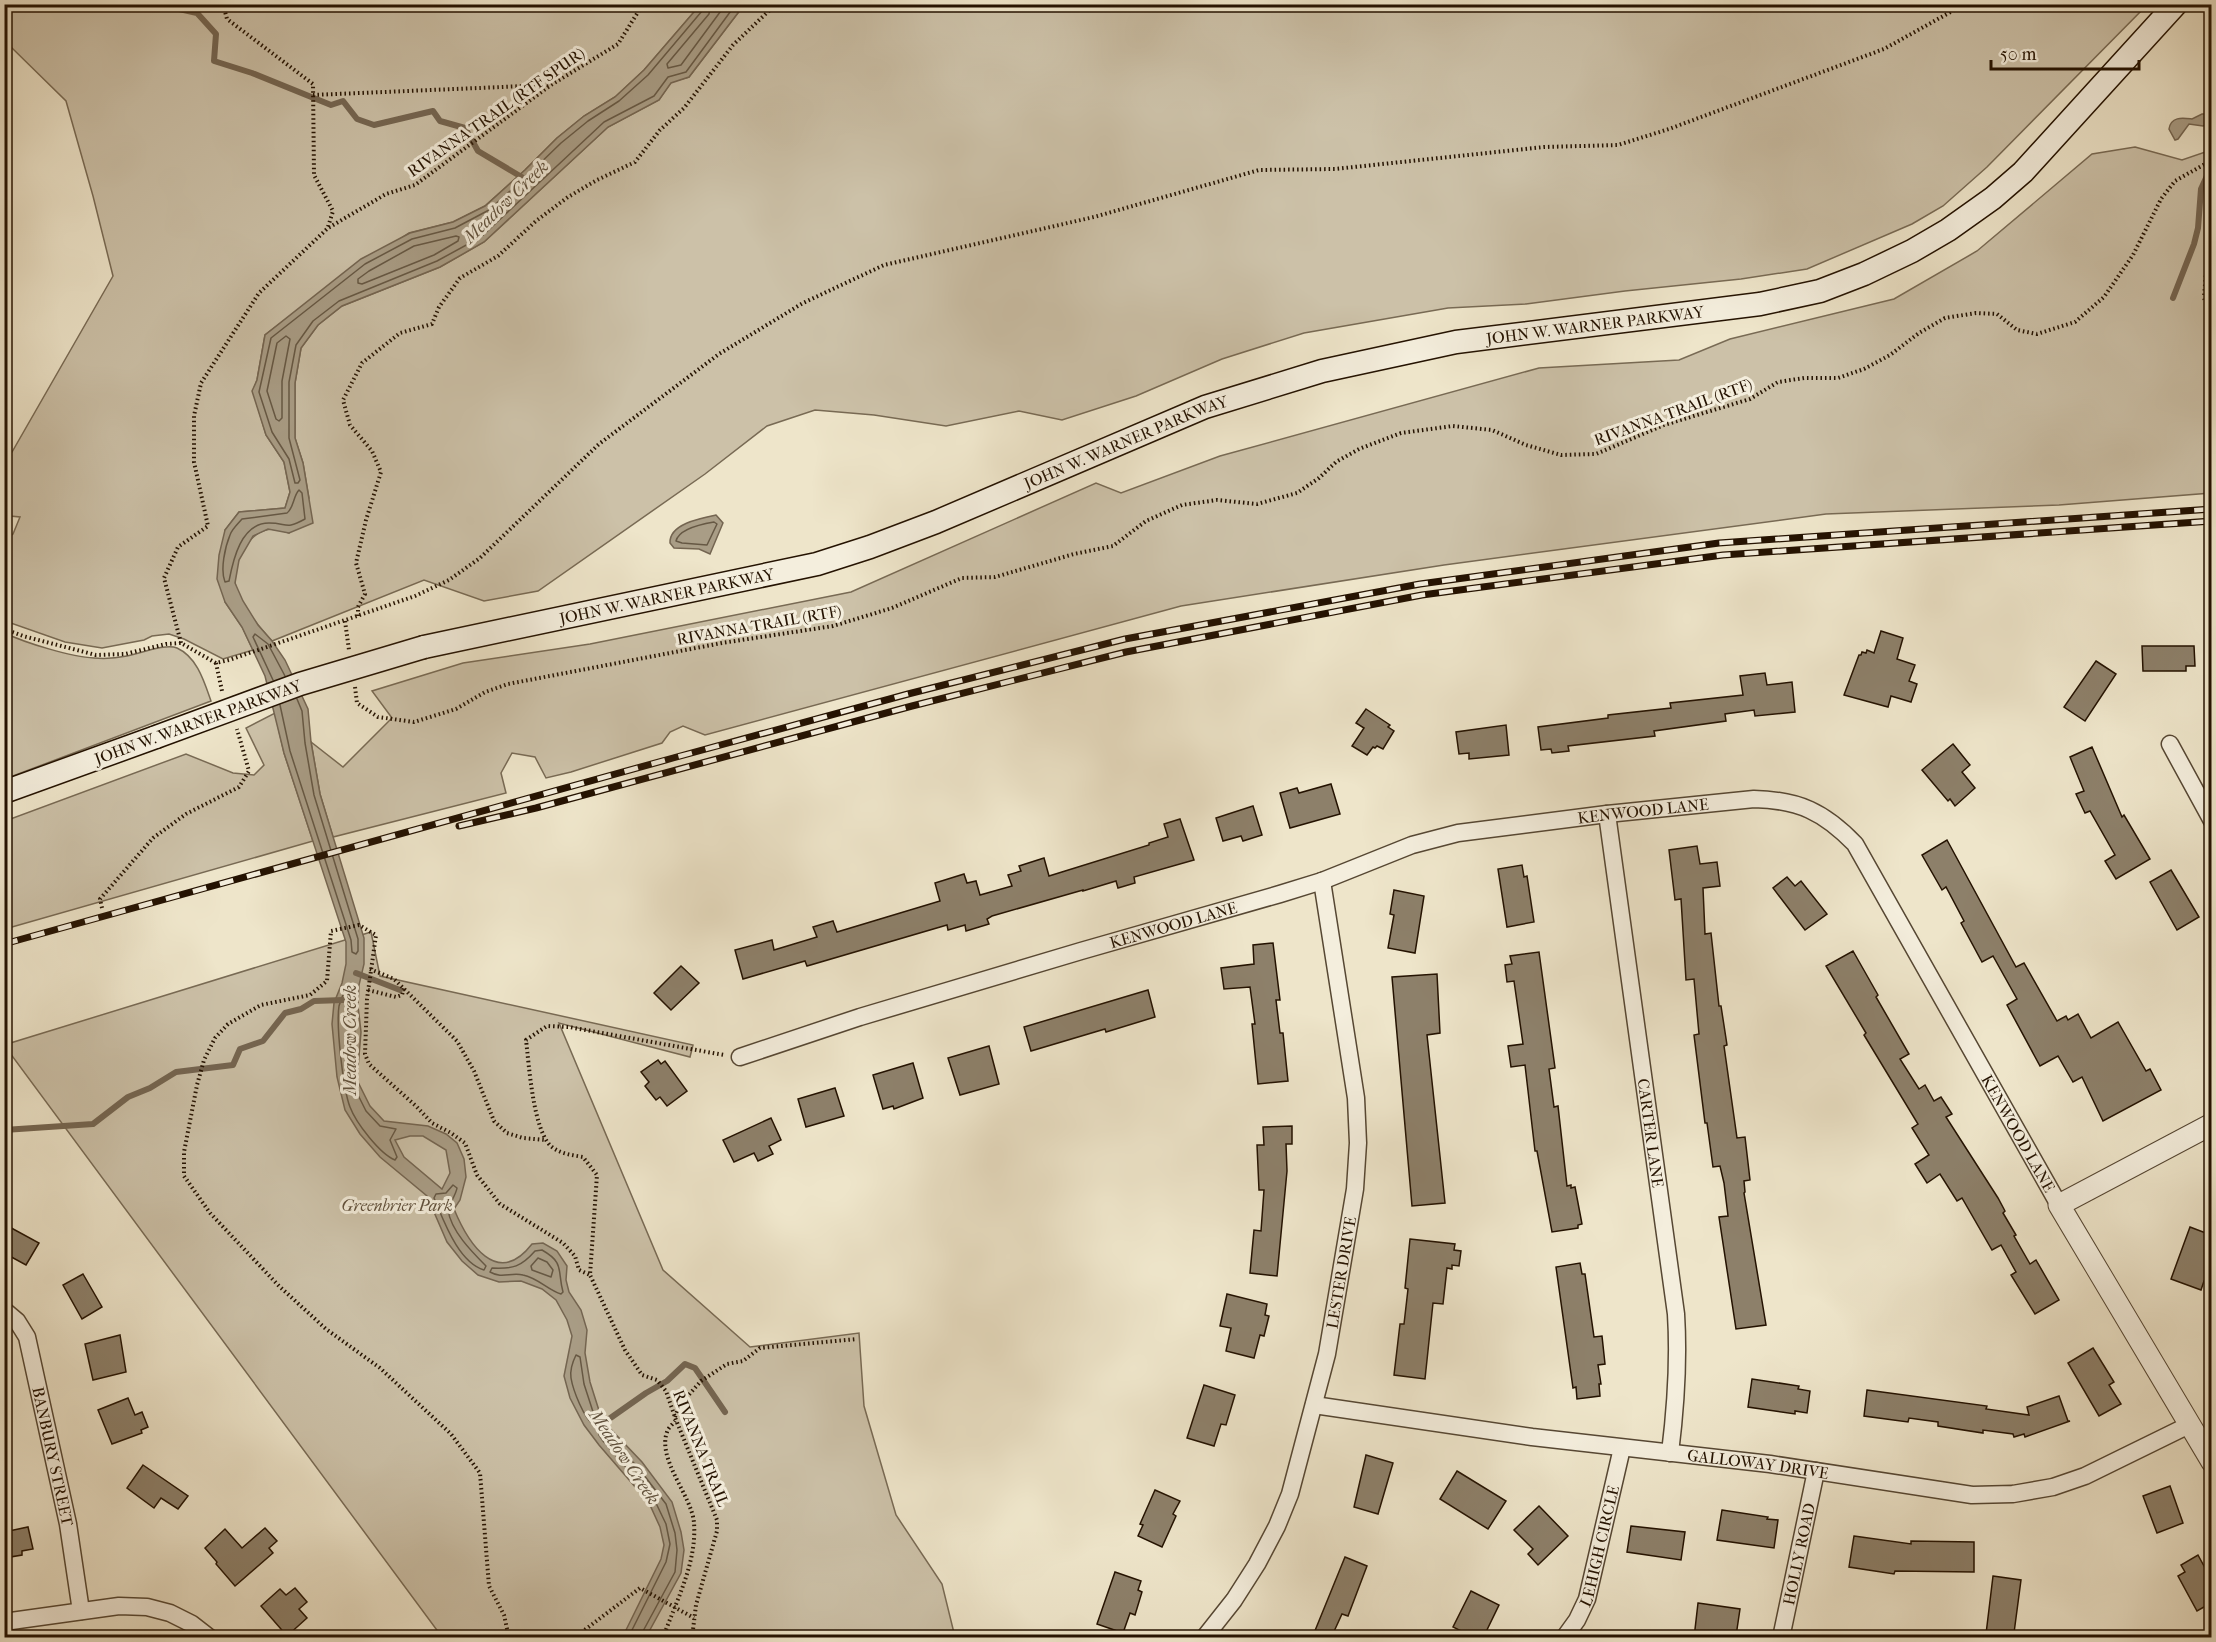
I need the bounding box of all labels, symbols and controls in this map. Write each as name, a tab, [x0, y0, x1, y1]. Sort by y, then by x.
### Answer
scale bar	[1991, 33, 2140, 71]
street label: RIVANNA TRAIL (RTF SPUR)	[404, 43, 588, 181]
text: 50 m	[2000, 44, 2037, 65]
water label: Meadow Creek	[458, 156, 553, 249]
street label: JOHN W. WARNER PARKWAY	[1483, 301, 1706, 348]
street label: RIVANNA TRAIL (RTF)	[1591, 375, 1755, 449]
street label: JOHN W. WARNER PARKWAY	[1019, 391, 1231, 494]
street label: JOHN W. WARNER PARKWAY	[555, 564, 777, 628]
street label: RIVANNA TRAIL (RTF)	[675, 601, 843, 649]
street label: JOHN W. WARNER PARKWAY	[90, 675, 305, 769]
street label: KENWOOD LANE	[1576, 794, 1710, 827]
street label: KENWOOD LANE	[1107, 897, 1239, 952]
water label: Meadow Creek	[340, 985, 361, 1097]
street label: KENWOOD LANE	[1978, 1071, 2059, 1196]
street label: CARTER LANE	[1634, 1077, 1668, 1189]
park label: Greenbrier Park	[341, 1196, 453, 1215]
street label: LESTER DRIVE	[1322, 1215, 1360, 1330]
street label: BANBURY STREET	[29, 1385, 78, 1528]
street label: RIVANNA TRAIL	[669, 1387, 733, 1509]
water label: Meadow Creek	[583, 1404, 664, 1509]
street label: GALLOWAY DRIVE	[1686, 1445, 1830, 1482]
street label: LEHIGH CIRCLE	[1575, 1483, 1623, 1610]
street label: HOLLY ROAD	[1779, 1501, 1819, 1607]

